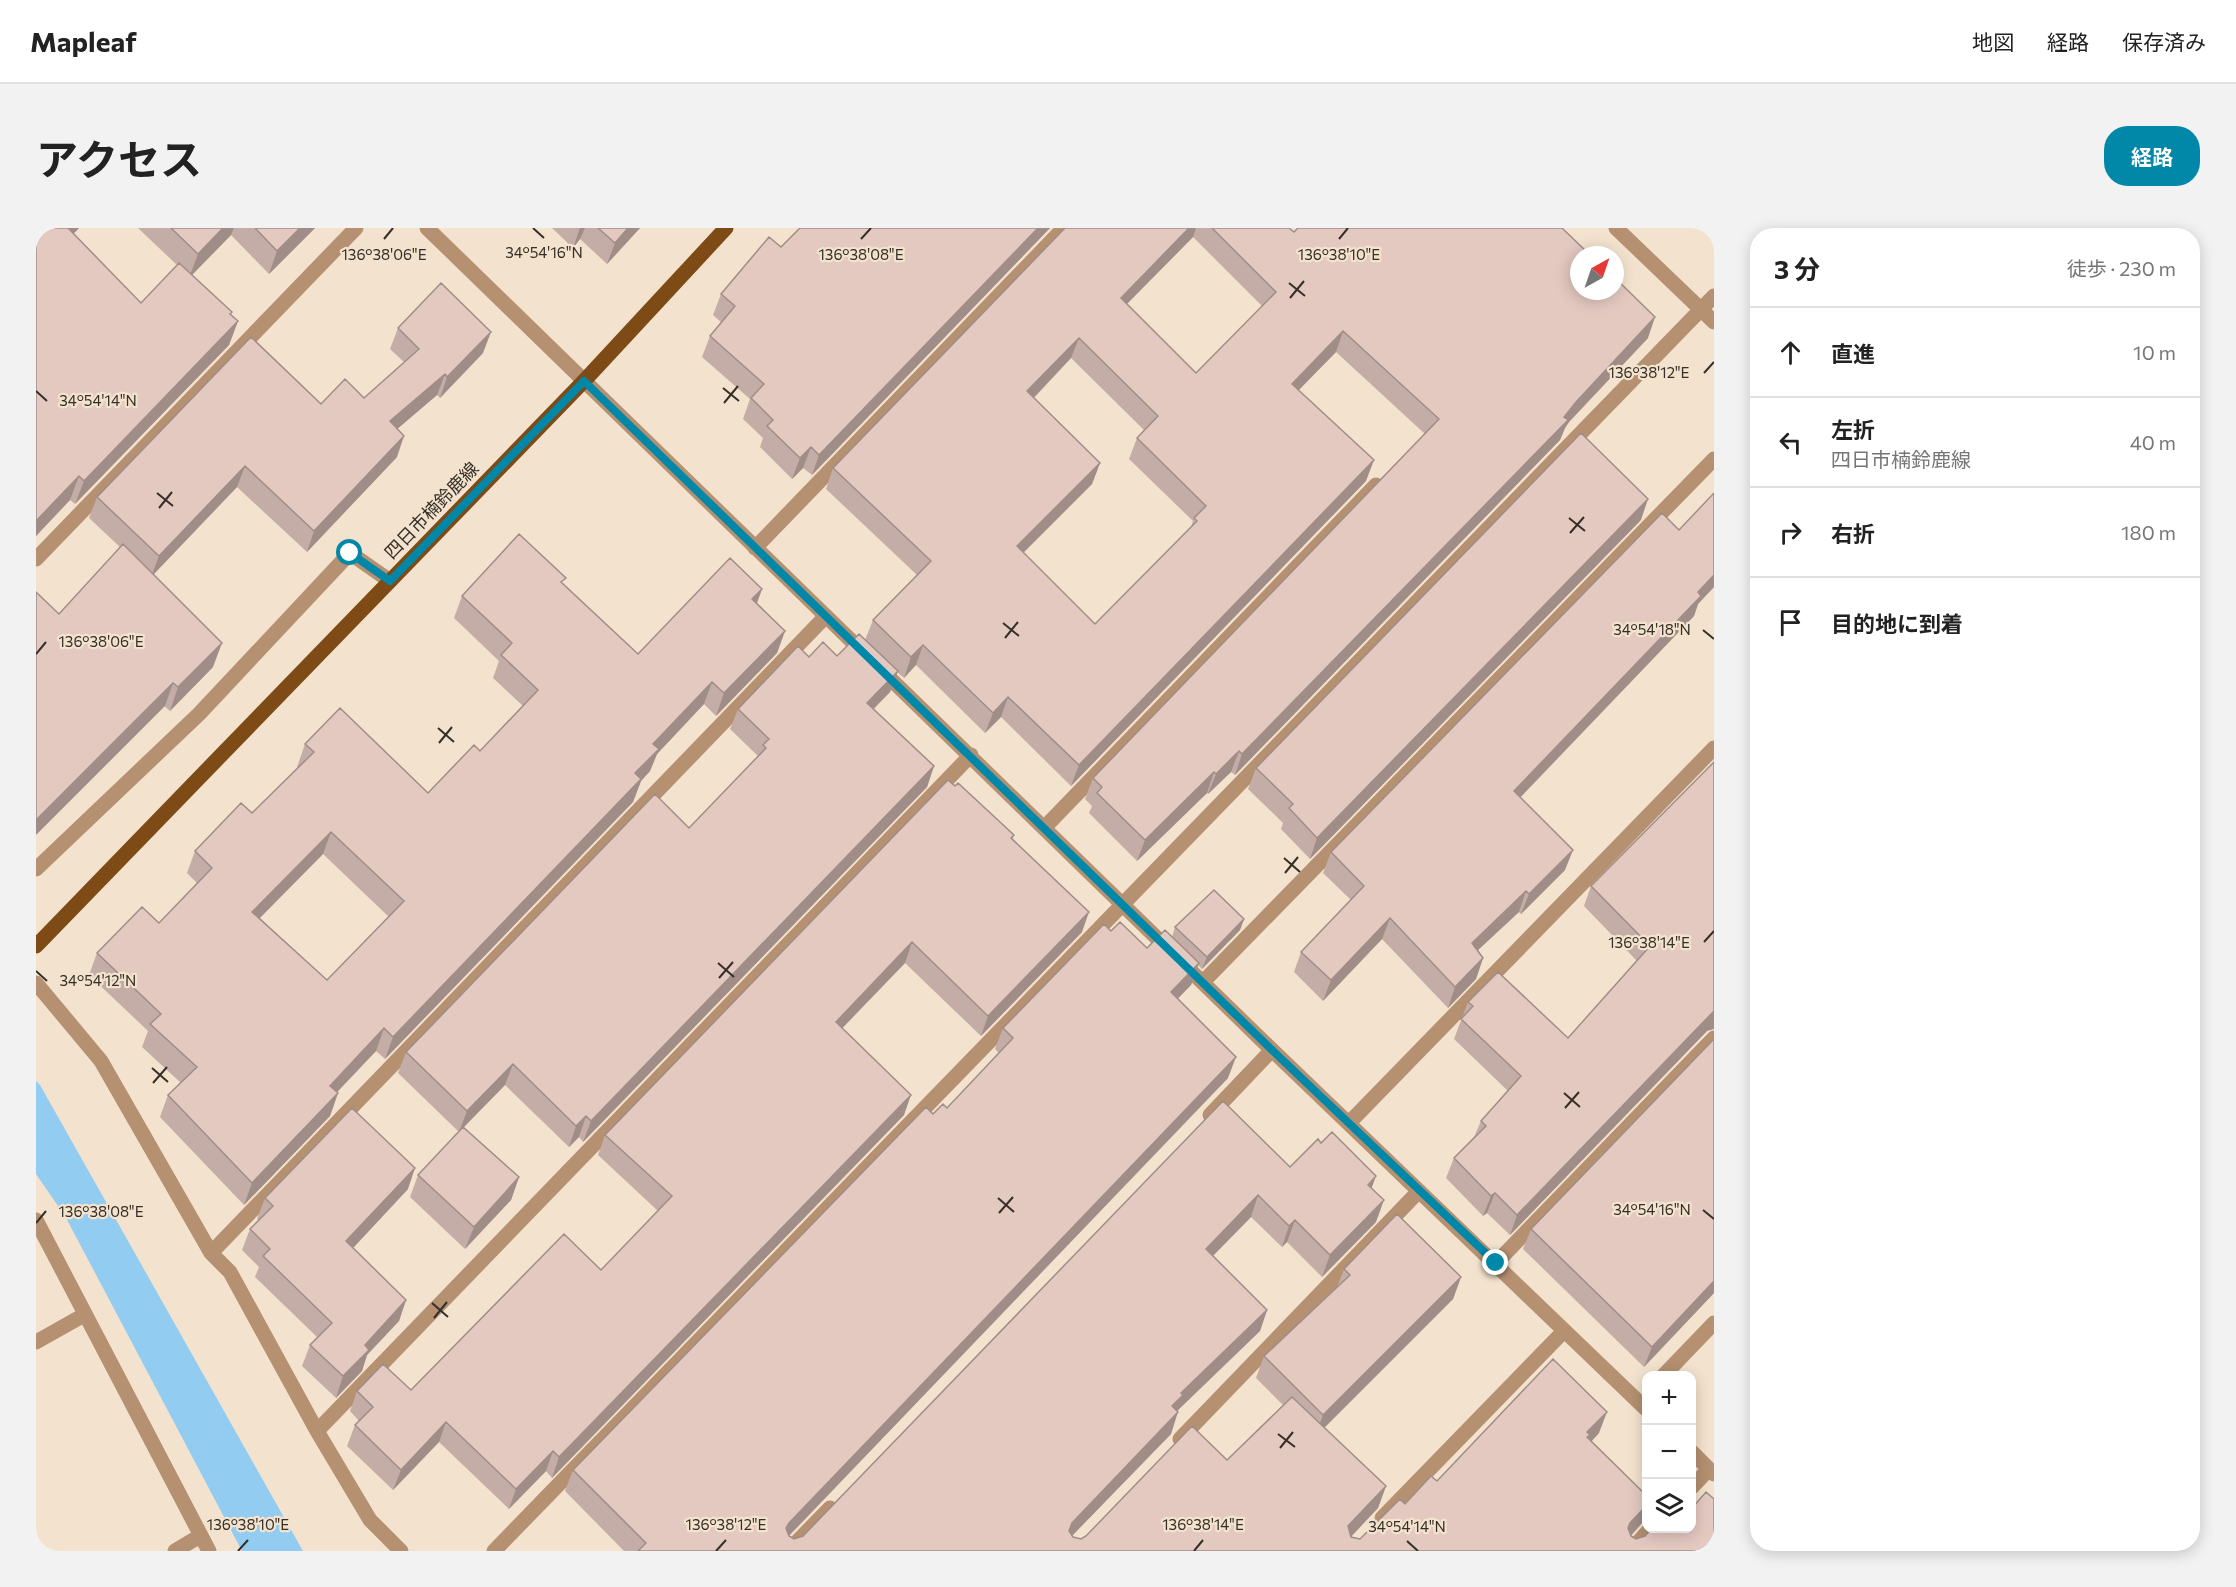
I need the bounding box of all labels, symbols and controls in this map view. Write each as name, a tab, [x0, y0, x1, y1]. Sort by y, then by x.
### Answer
text: Mapleaf	[30, 24, 137, 58]
text: 地図	[1972, 29, 2014, 54]
text: 経路	[2047, 29, 2089, 54]
text: 保存済み	[2122, 29, 2206, 54]
button: 経路	[2104, 126, 2200, 186]
text: アクセス	[36, 132, 202, 184]
text: 34°54'16"N	[505, 243, 583, 261]
text: 136°38'06"E	[341, 245, 427, 263]
text: 136°38'08"E	[818, 245, 904, 263]
text: 136°38'10"E	[1298, 245, 1380, 263]
north arrow	[1570, 246, 1624, 300]
text: 3 分	[1774, 253, 1820, 284]
text: 徒歩 · 230 m	[2067, 256, 2176, 280]
icon: ahead	[1774, 336, 1807, 369]
text: 直進	[1831, 340, 1875, 367]
text: 10 m	[2133, 340, 2176, 364]
text: 136°38'12"E	[1609, 363, 1690, 381]
text: 34°54'14"N	[59, 391, 137, 409]
text: 左折	[1831, 416, 1875, 443]
icon: left	[1774, 426, 1807, 459]
text: 40 m	[2130, 430, 2176, 454]
text: 四日市楠鈴鹿線	[1831, 447, 1971, 471]
street label: 四日市楠鈴鹿線	[379, 457, 483, 563]
icon: right	[1774, 516, 1807, 549]
text: 右折	[1831, 520, 1875, 547]
text: 180 m	[2121, 520, 2176, 544]
route start	[336, 539, 362, 565]
icon: arrive	[1774, 606, 1807, 639]
text: 目的地に到着	[1831, 610, 1963, 637]
text: 34°54'18"N	[1613, 620, 1691, 638]
text: 136°38'06"E	[58, 632, 144, 650]
text: 136°38'14"E	[1608, 933, 1690, 951]
text: 34°54'12"N	[60, 971, 136, 989]
text: 34°54'16"N	[1613, 1200, 1691, 1218]
text: 136°38'08"E	[58, 1202, 144, 1220]
route end	[1482, 1249, 1508, 1275]
map controls	[1642, 1371, 1696, 1533]
button: +	[1642, 1371, 1696, 1425]
button: −	[1642, 1425, 1696, 1479]
button: layers	[1642, 1479, 1696, 1533]
text: 136°38'10"E	[207, 1515, 289, 1533]
text: 136°38'12"E	[686, 1515, 767, 1533]
text: 136°38'14"E	[1162, 1515, 1244, 1533]
text: 34°54'14"N	[1368, 1517, 1446, 1535]

